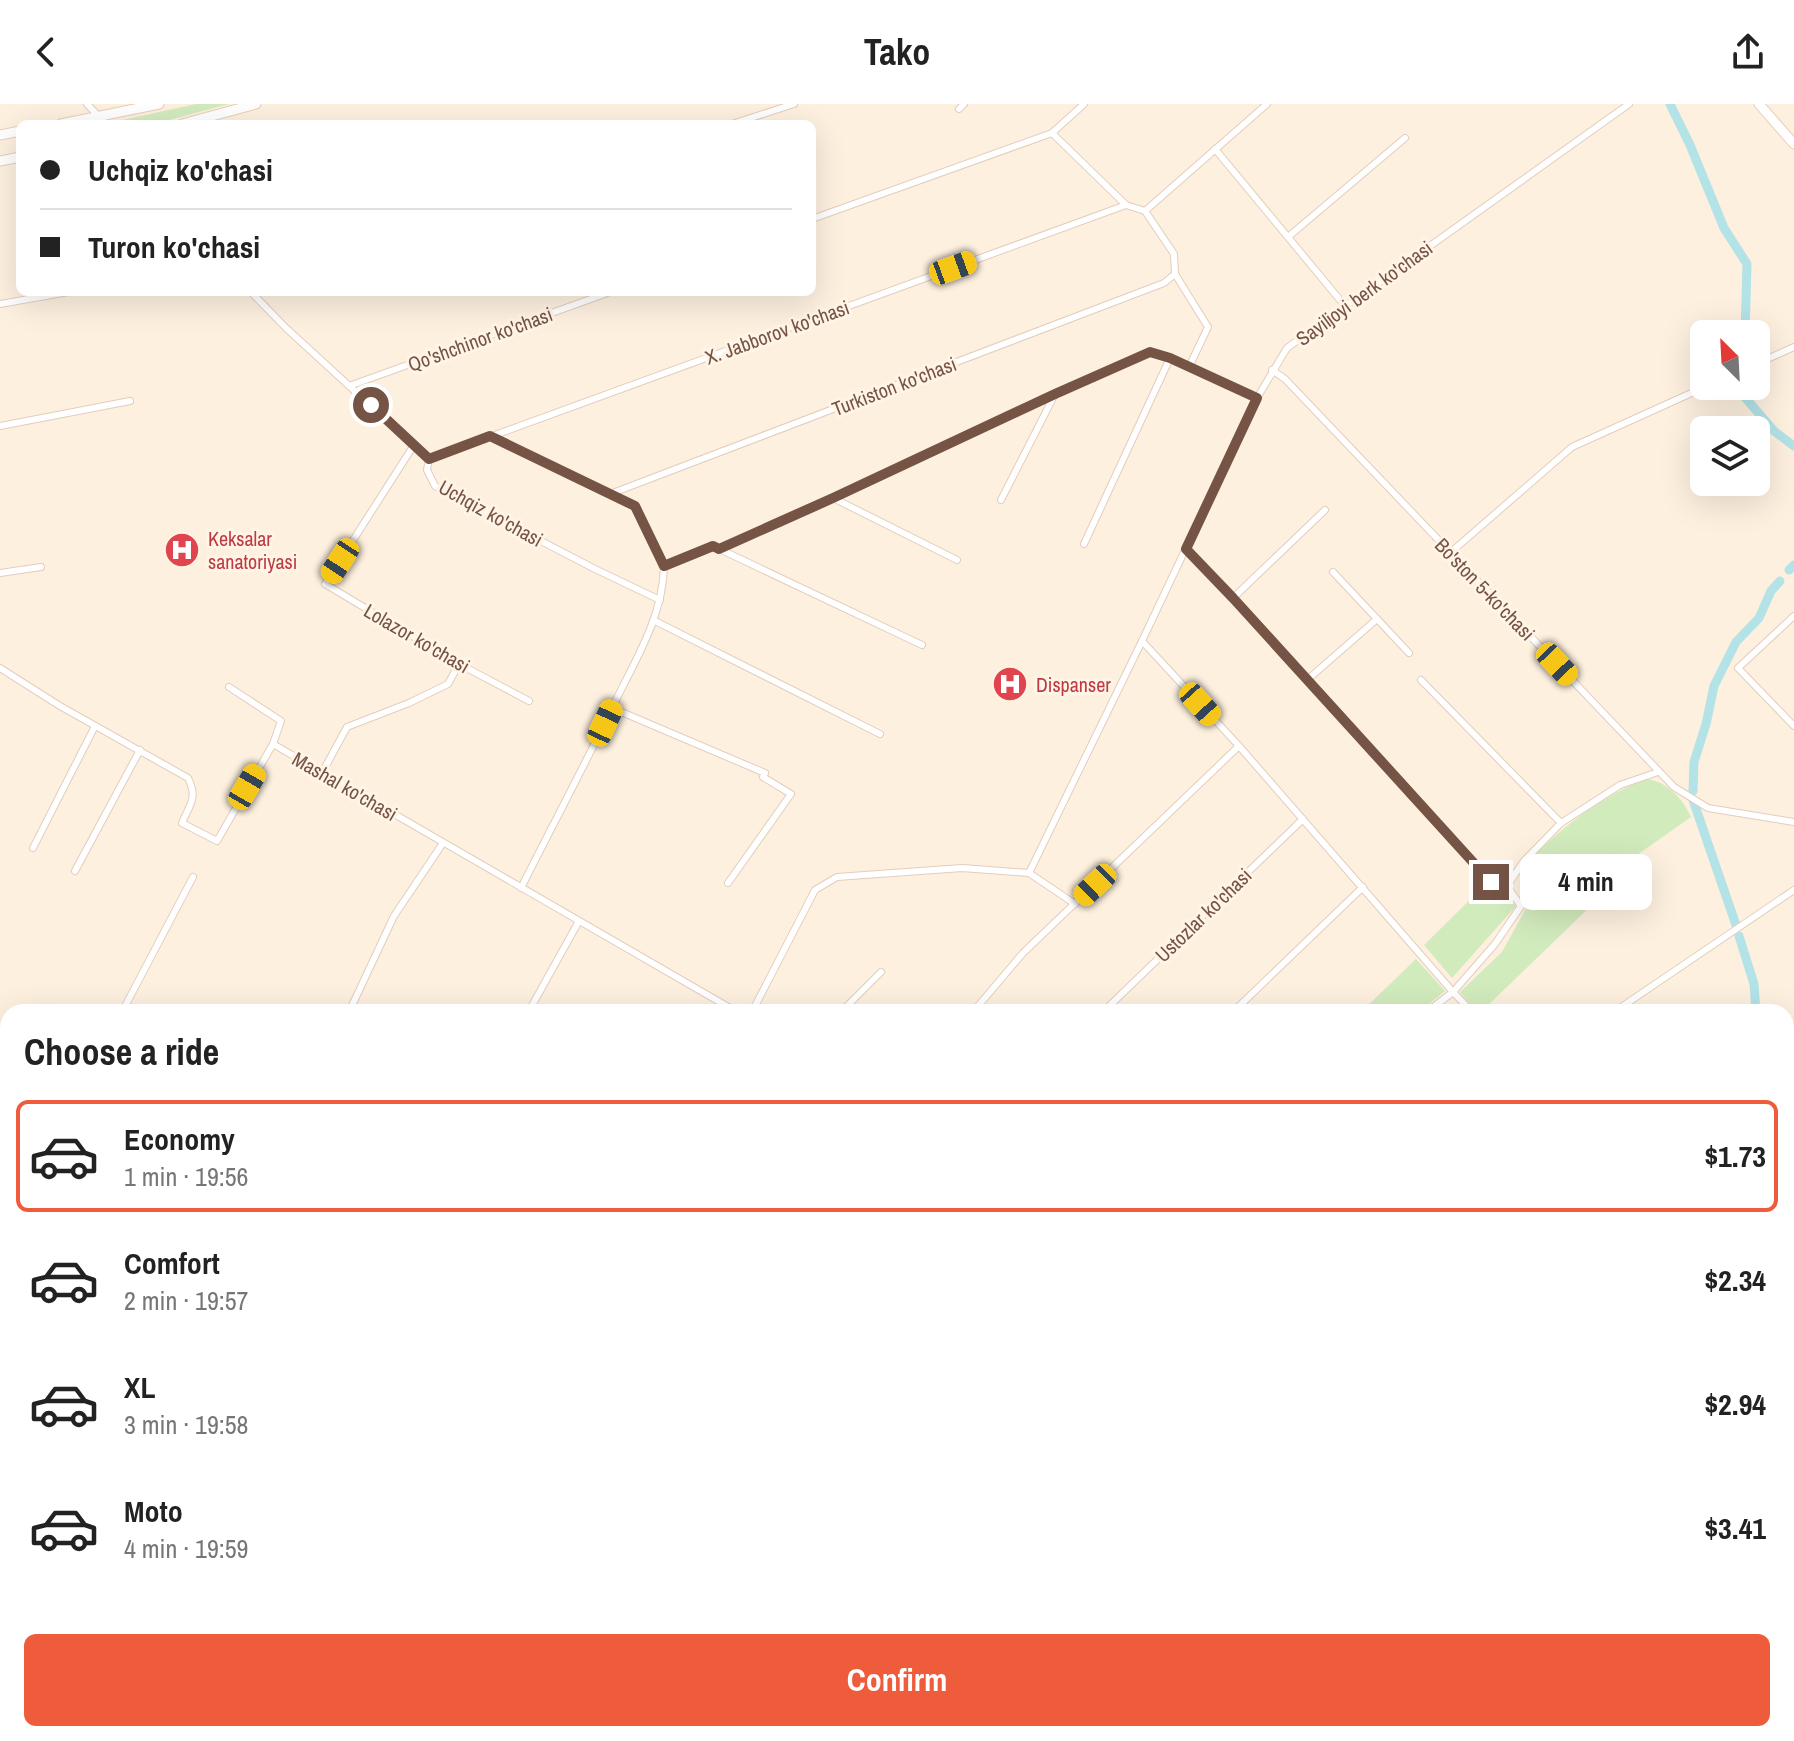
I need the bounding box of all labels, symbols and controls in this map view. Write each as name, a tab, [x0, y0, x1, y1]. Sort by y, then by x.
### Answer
text: Tako	[864, 28, 930, 76]
icon: back	[24, 30, 68, 74]
icon: share	[1726, 30, 1770, 74]
text: Uchqiz ko'chasi	[88, 150, 273, 190]
text: Turon ko'chasi	[88, 227, 260, 267]
street label: Sayiljoyi berk ko'chasi	[1290, 234, 1438, 352]
car	[926, 249, 980, 287]
street label: X. Jabborov ko'chasi	[701, 293, 853, 371]
street label: Qo'shchinor ko'chasi	[404, 300, 556, 378]
north arrow	[1690, 320, 1770, 400]
map controls	[1690, 320, 1770, 496]
street label: Turkiston ko'chasi	[828, 350, 960, 422]
route start	[353, 387, 389, 423]
button: layers	[1690, 416, 1770, 496]
street label: Uchqiz ko'chasi	[434, 473, 548, 553]
place label: Keksalar sanatoriyasi	[208, 525, 297, 575]
hospital icon: Keksalar sanatoriyasi	[163, 531, 201, 569]
street label: Bo'ston 5-ko'chasi	[1429, 532, 1541, 646]
car	[317, 534, 363, 588]
street label: Lolazor ko'chasi	[359, 597, 475, 679]
car	[1532, 638, 1582, 690]
hospital icon: Dispanser	[991, 665, 1029, 703]
place label: Dispanser	[1036, 671, 1111, 698]
car	[1175, 678, 1225, 730]
car	[584, 696, 626, 750]
street label: Mashal ko'chasi	[288, 745, 402, 827]
car	[225, 760, 269, 814]
callout: 4 min	[1519, 854, 1651, 910]
car	[1069, 860, 1121, 910]
street label: Ustozlar ko'chasi	[1149, 862, 1257, 968]
route end	[1473, 864, 1509, 900]
text: 4 min	[1558, 864, 1614, 899]
text: Choose a ride	[24, 1028, 219, 1076]
text: Economy	[124, 1119, 235, 1159]
icon: car	[28, 1120, 100, 1192]
text: $1.73	[1704, 1136, 1766, 1176]
text: 1 min · 19:56	[124, 1159, 248, 1194]
text: Comfort	[124, 1243, 220, 1283]
icon: car	[28, 1244, 100, 1316]
text: $2.34	[1704, 1260, 1766, 1300]
text: 2 min · 19:57	[124, 1283, 248, 1318]
text: XL	[124, 1367, 155, 1407]
icon: car	[28, 1368, 100, 1440]
text: $2.94	[1704, 1384, 1766, 1424]
text: 3 min · 19:58	[124, 1407, 248, 1442]
text: Moto	[124, 1491, 183, 1531]
icon: car	[28, 1492, 100, 1564]
text: $3.41	[1704, 1508, 1766, 1548]
text: 4 min · 19:59	[124, 1531, 248, 1566]
button: Confirm	[24, 1634, 1770, 1726]

